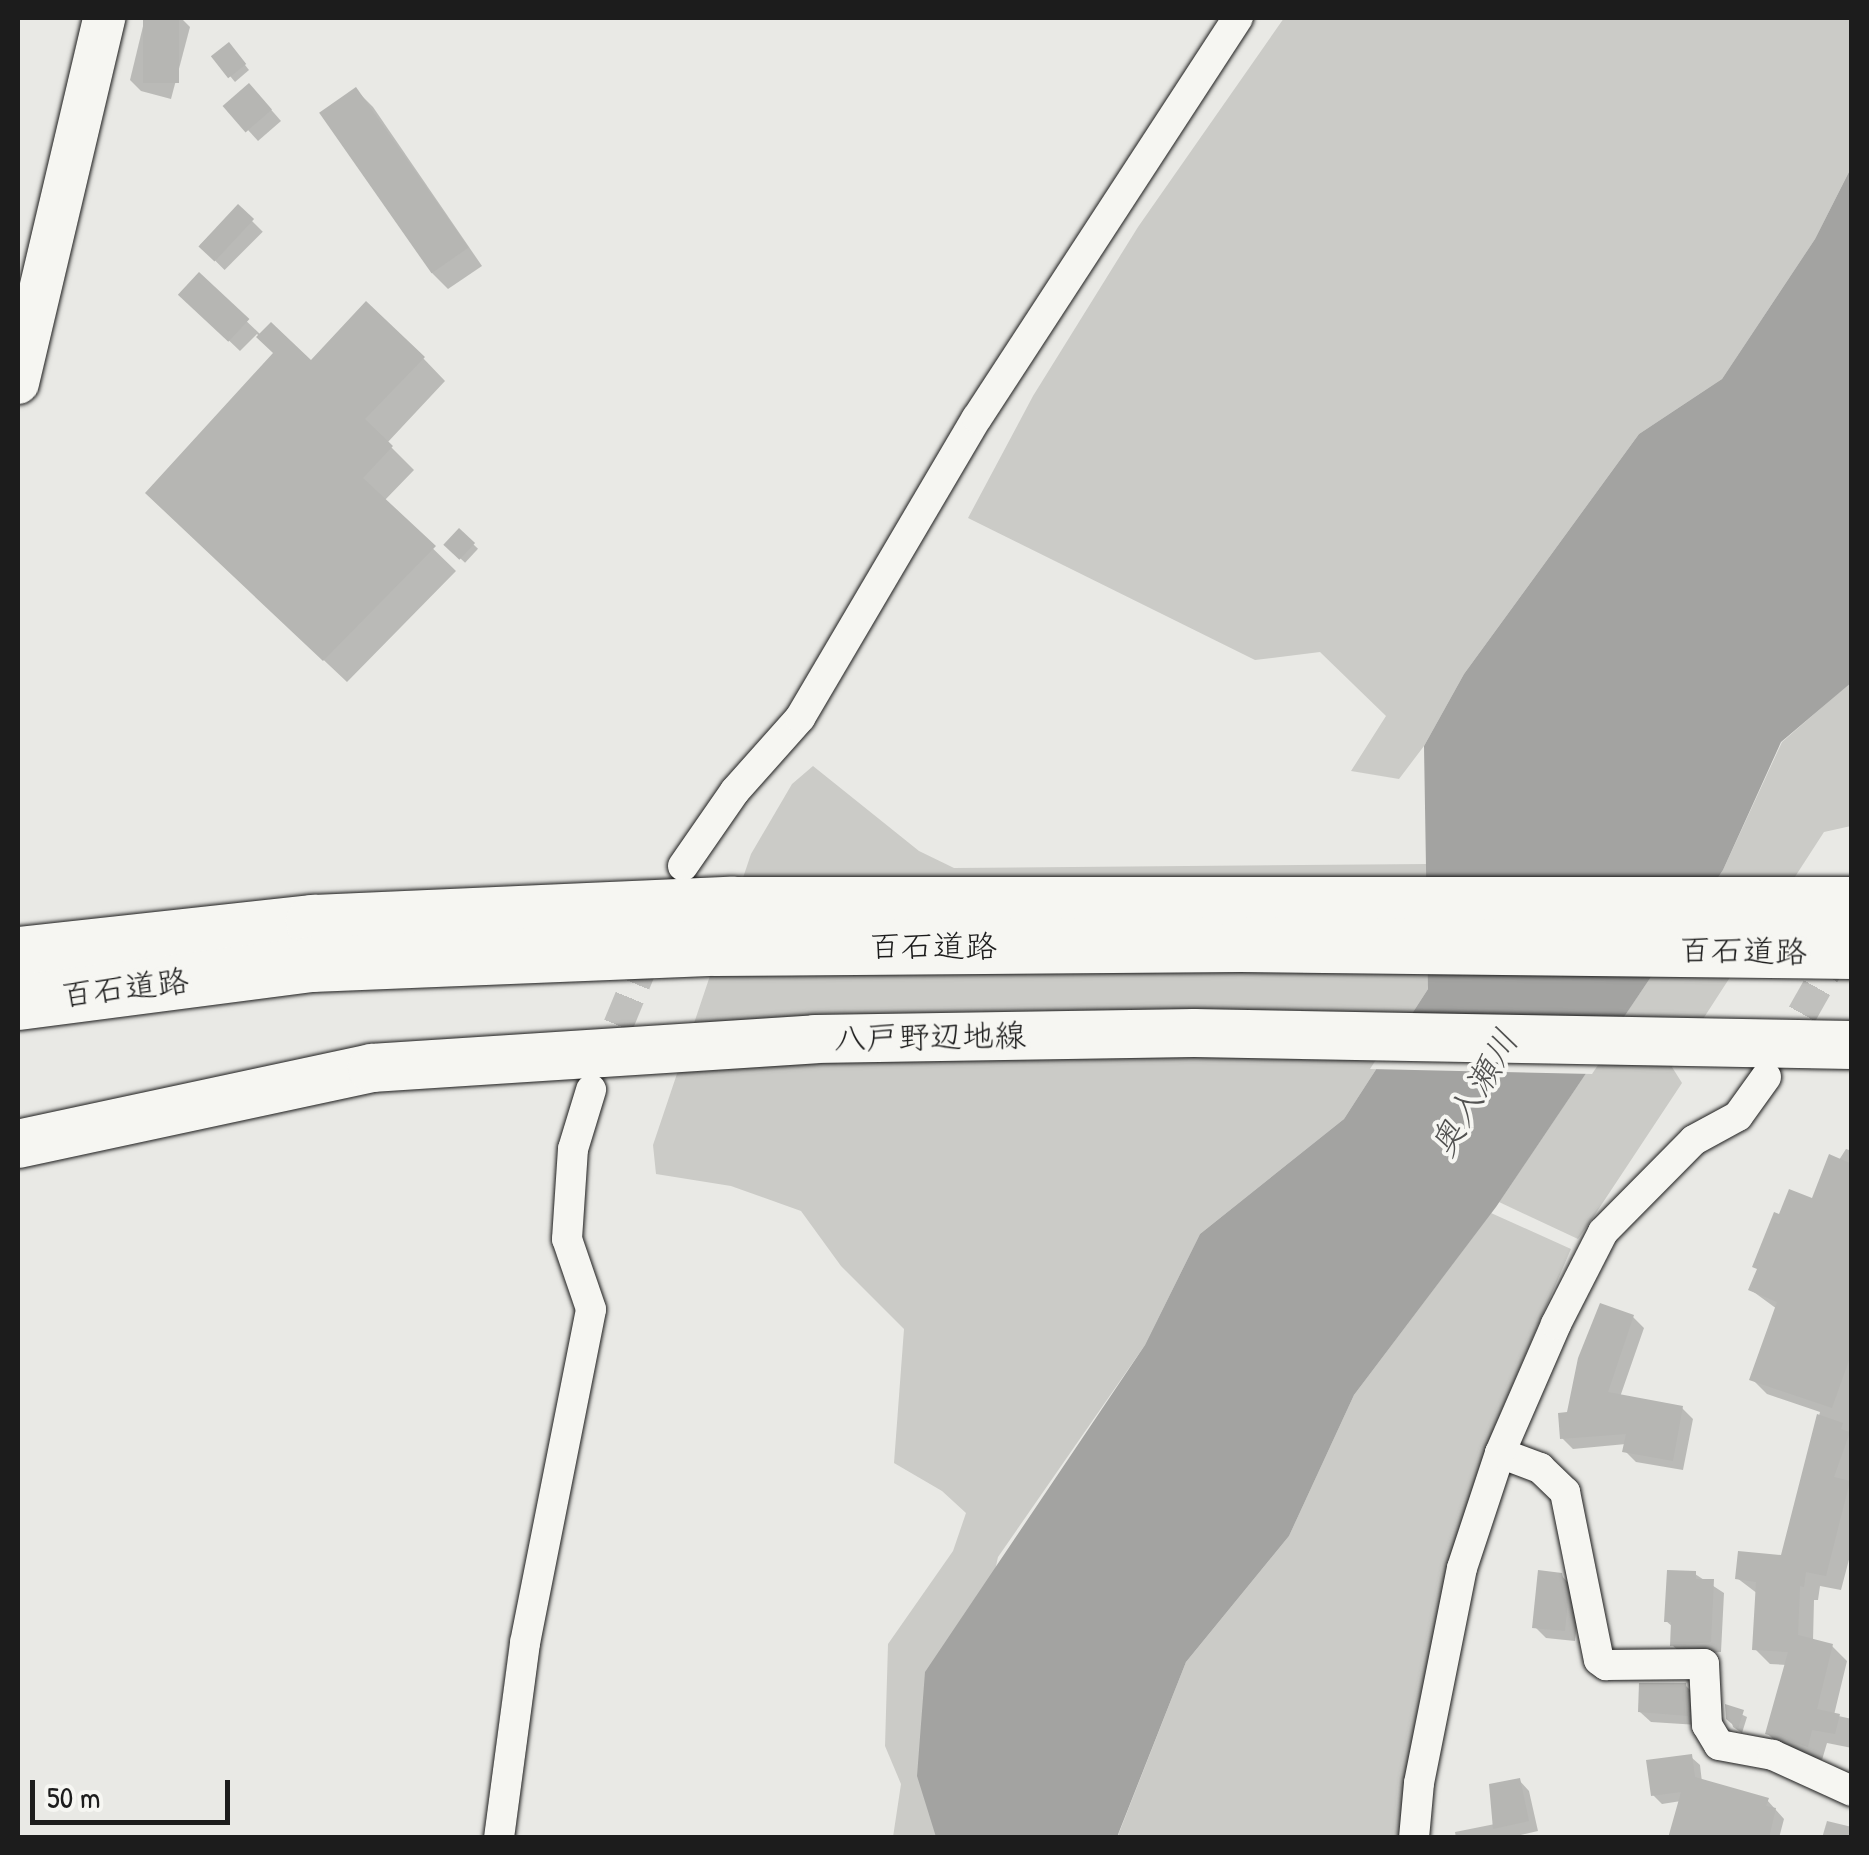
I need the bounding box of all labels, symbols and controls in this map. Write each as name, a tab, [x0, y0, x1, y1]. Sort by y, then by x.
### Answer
street label: 百石道路	[869, 927, 997, 965]
street label: 百石道路	[1679, 931, 1807, 971]
street label: 百石道路	[59, 961, 191, 1015]
street label: 八戸野辺地線	[834, 1016, 1026, 1058]
water label: 奥入瀬川	[1421, 1022, 1527, 1164]
scale bar	[35, 1760, 235, 1822]
text: 50 m	[47, 1777, 100, 1817]

